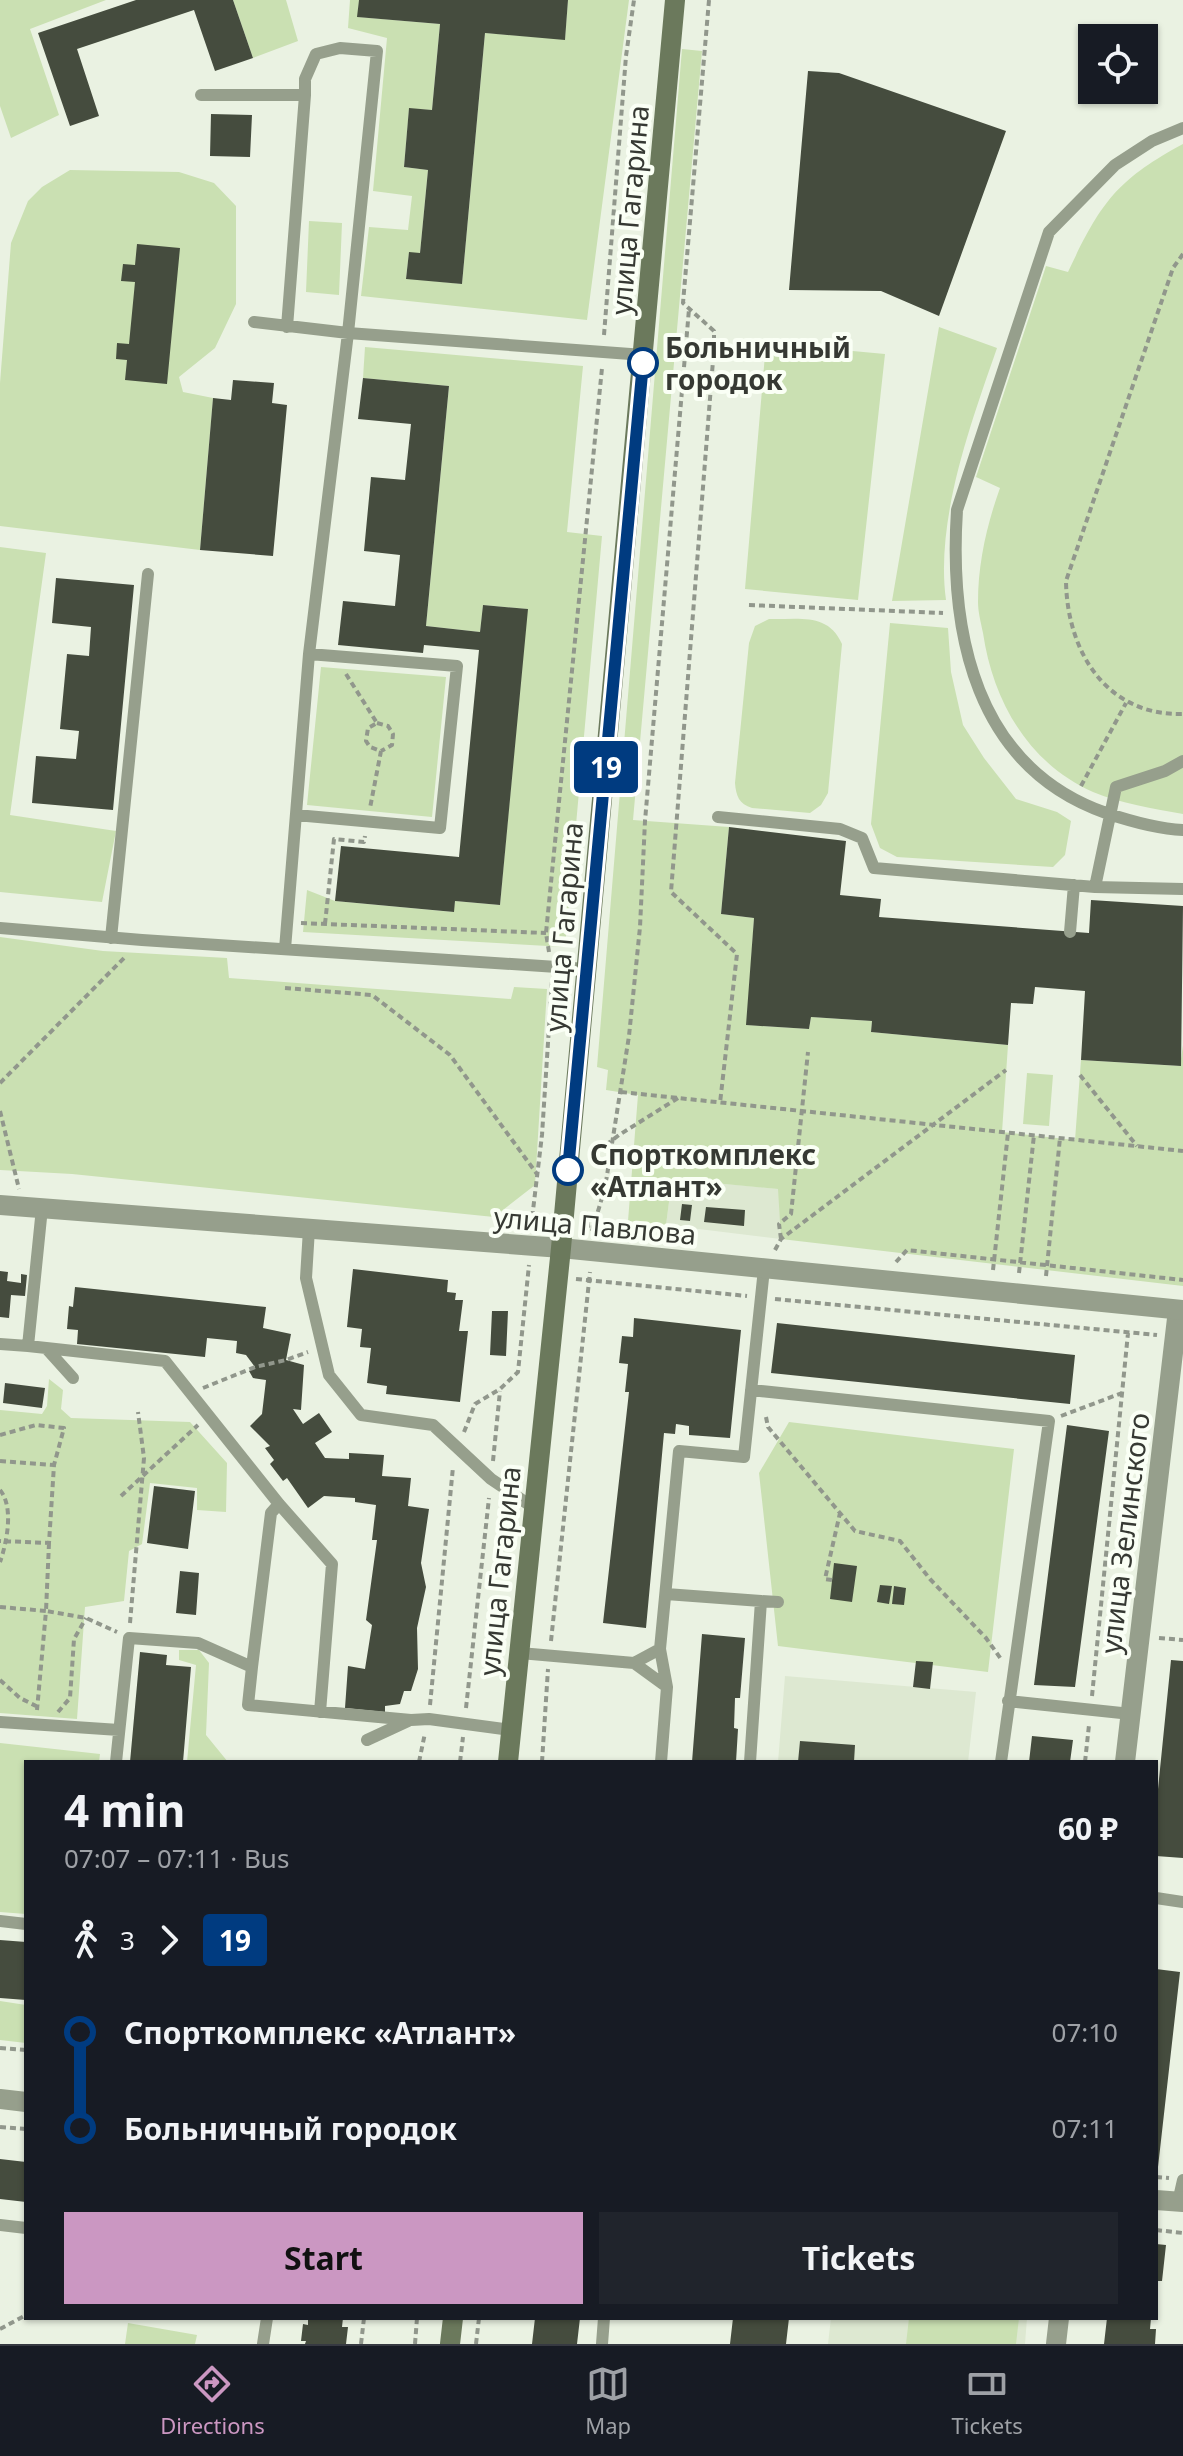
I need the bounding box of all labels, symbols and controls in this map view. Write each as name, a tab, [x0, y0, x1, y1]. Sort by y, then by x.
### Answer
map controls	[1078, 24, 1158, 104]
button: locate	[1078, 24, 1158, 104]
street label: улица Гагарина	[601, 104, 657, 316]
place label: Больничный городок	[665, 328, 851, 398]
marker: Больничный городок	[628, 348, 658, 378]
line badge: 19	[570, 741, 642, 793]
text: 19	[590, 748, 622, 786]
street label: улица Гагарина	[535, 821, 591, 1033]
place label: Спорткомплекс «Атлант»	[590, 1135, 816, 1205]
marker: Спорткомплекс «Атлант»	[553, 1155, 583, 1185]
street label: улица Павлова	[492, 1197, 698, 1253]
street label: улица Зелинского	[1090, 1410, 1158, 1656]
street label: улица Гагарина	[469, 1464, 529, 1678]
text: 4 min	[64, 1780, 185, 1840]
text: 60 ₽	[1058, 1808, 1118, 1849]
text: 07:07 – 07:11 · Bus	[64, 1840, 289, 1876]
icon: walk	[64, 1918, 108, 1962]
icon: forward	[147, 1918, 191, 1962]
text: 19	[219, 1921, 251, 1959]
text: 3	[120, 1922, 135, 1958]
text: Спорткомплекс «Атлант»	[124, 2012, 516, 2053]
text: 07:10	[1052, 2014, 1118, 2050]
text: Больничный городок	[124, 2108, 457, 2149]
text: 07:11	[1052, 2110, 1118, 2146]
button: Start	[64, 2212, 583, 2304]
button: Tickets	[599, 2212, 1118, 2304]
tab: Directions	[160, 2362, 265, 2440]
tab: Map	[585, 2362, 631, 2440]
tab: Tickets	[952, 2362, 1023, 2440]

